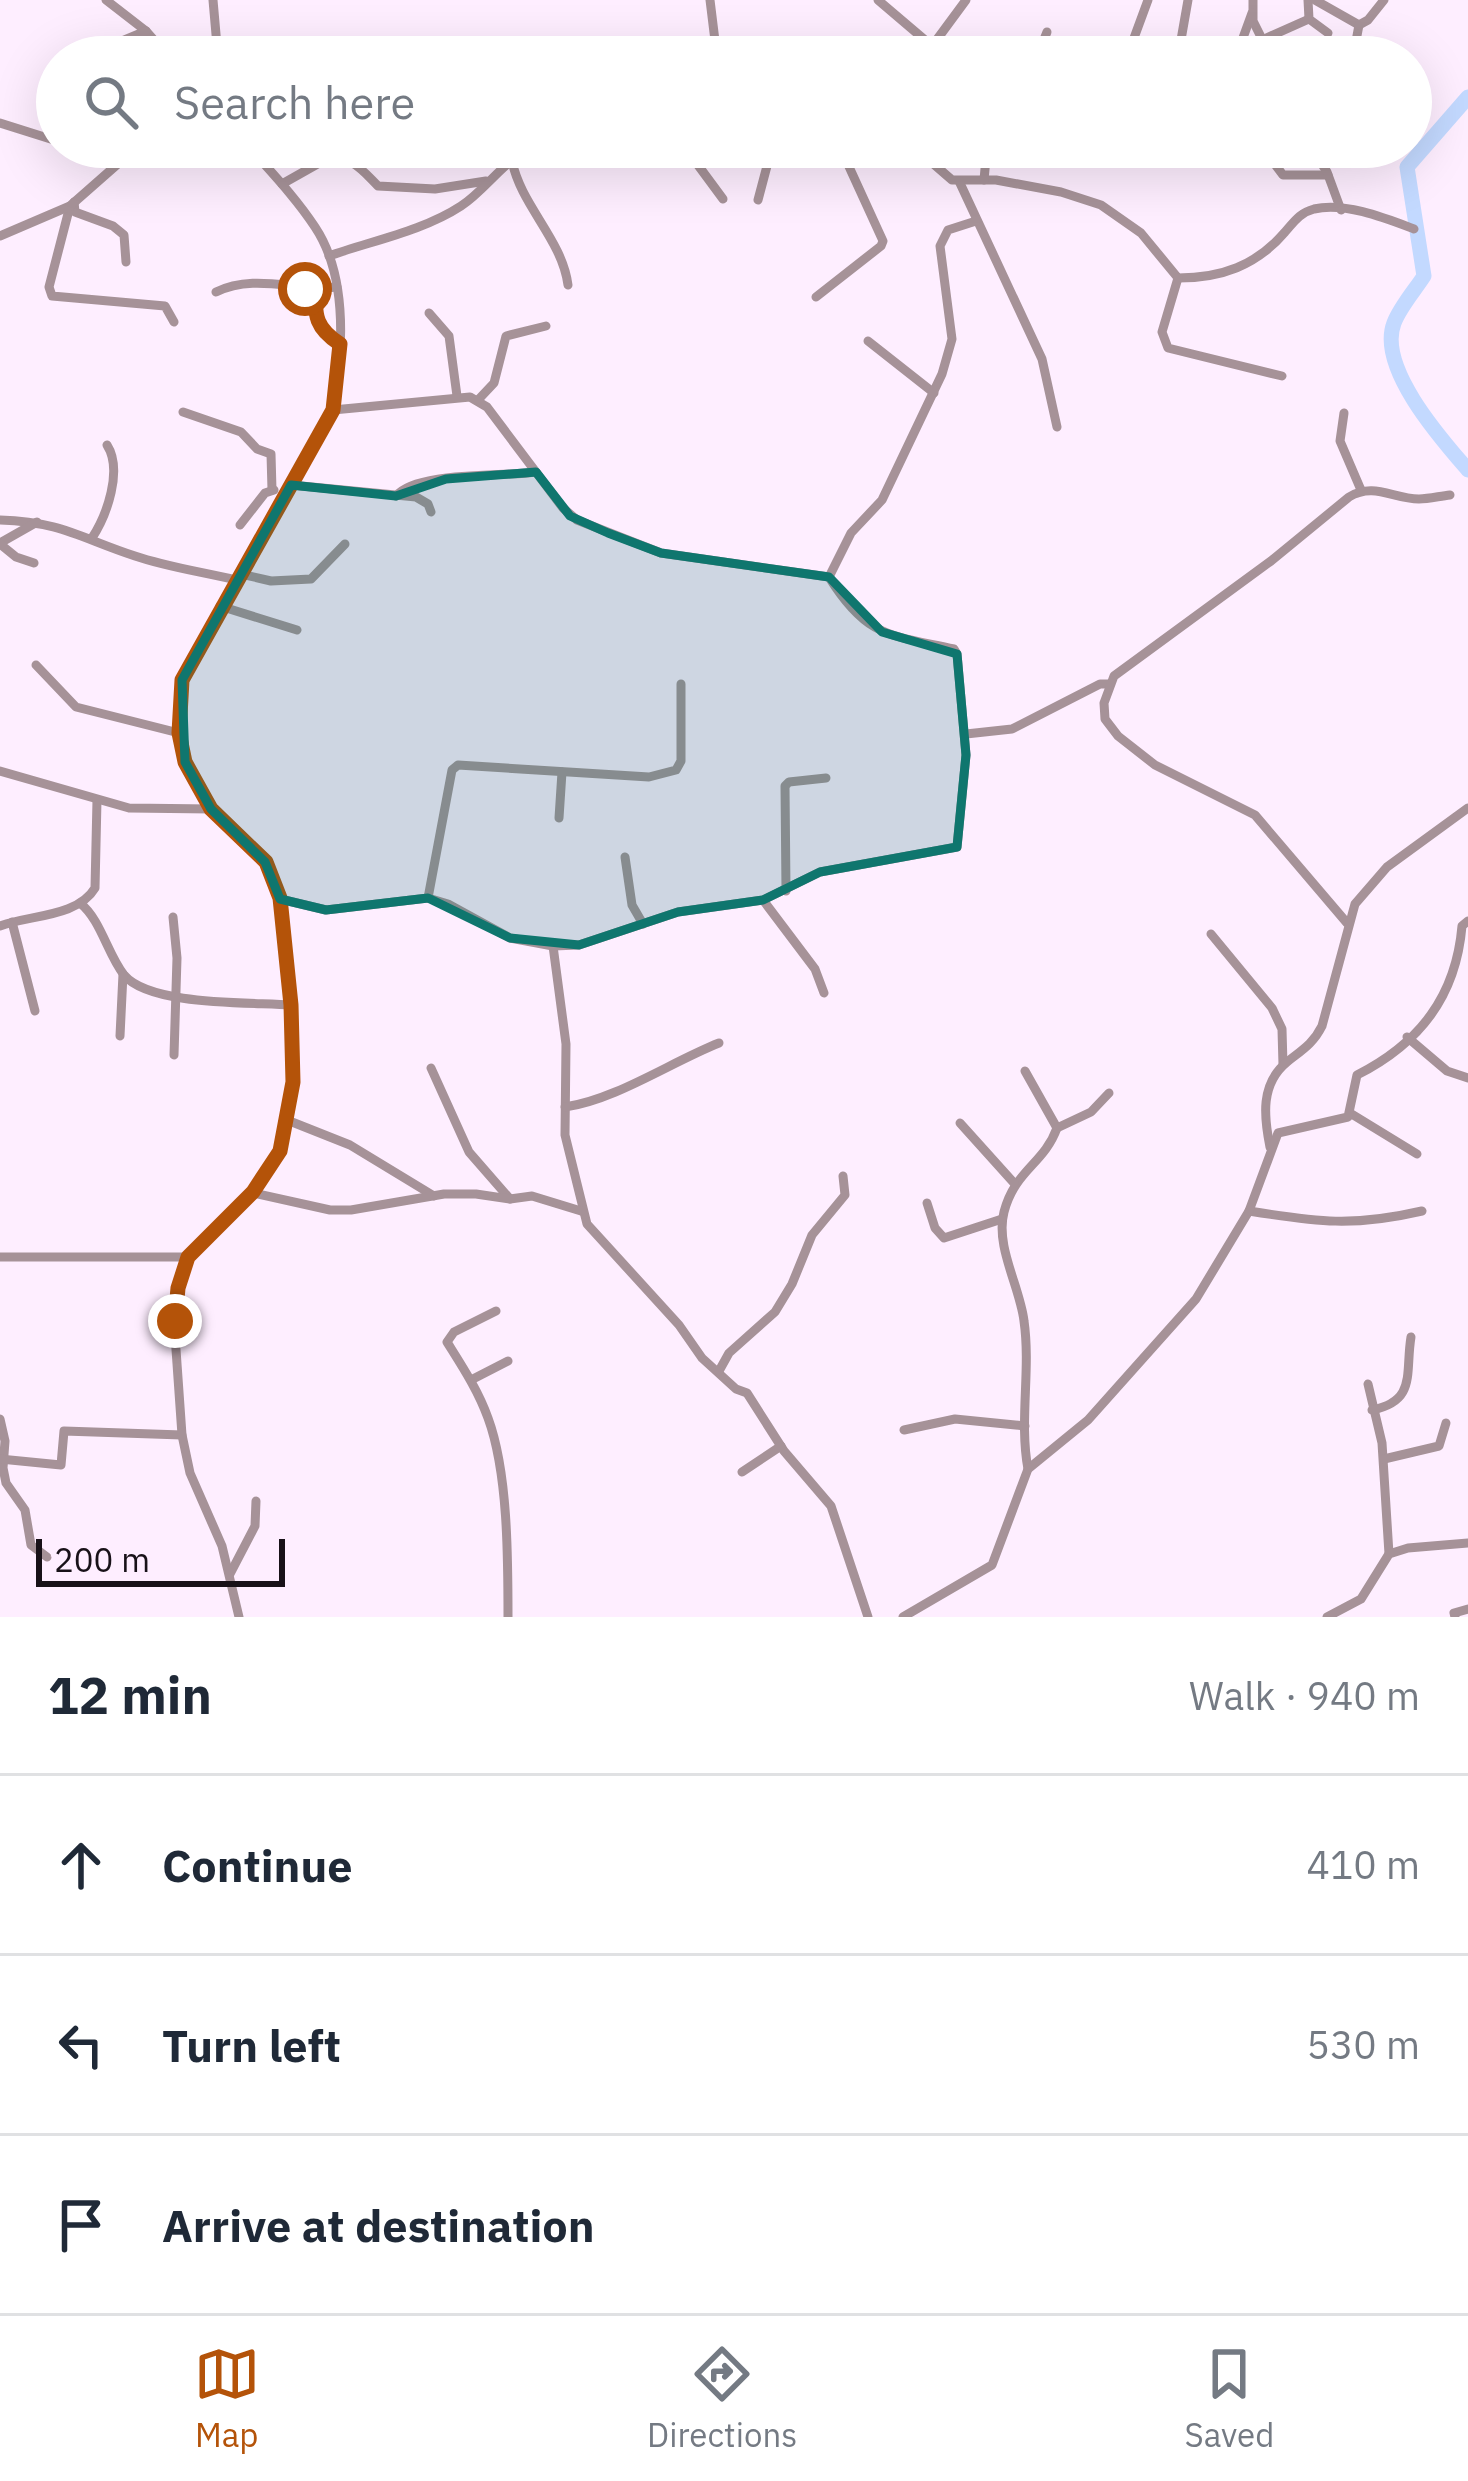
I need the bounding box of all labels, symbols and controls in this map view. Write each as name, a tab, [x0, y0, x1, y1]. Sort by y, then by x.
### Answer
search box	[36, 36, 1432, 168]
icon: search	[78, 69, 144, 135]
text: Search here	[174, 73, 415, 131]
route start	[278, 262, 332, 316]
route end	[148, 1294, 202, 1348]
scale bar	[36, 1533, 285, 1586]
text: 200 m	[54, 1538, 150, 1581]
text: 12 min	[48, 1662, 212, 1728]
text: Walk · 940 m	[1189, 1670, 1420, 1721]
icon: ahead	[48, 1832, 114, 1898]
text: Continue	[162, 1836, 353, 1894]
text: 410 m	[1307, 1839, 1420, 1890]
icon: left	[48, 2012, 114, 2078]
text: Turn left	[162, 2016, 341, 2074]
text: 530 m	[1307, 2019, 1420, 2070]
icon: arrive	[48, 2192, 114, 2258]
text: Arrive at destination	[162, 2196, 595, 2254]
tab: Map	[194, 2341, 260, 2456]
tab: Directions	[647, 2341, 797, 2456]
tab: Saved	[1185, 2341, 1274, 2456]

